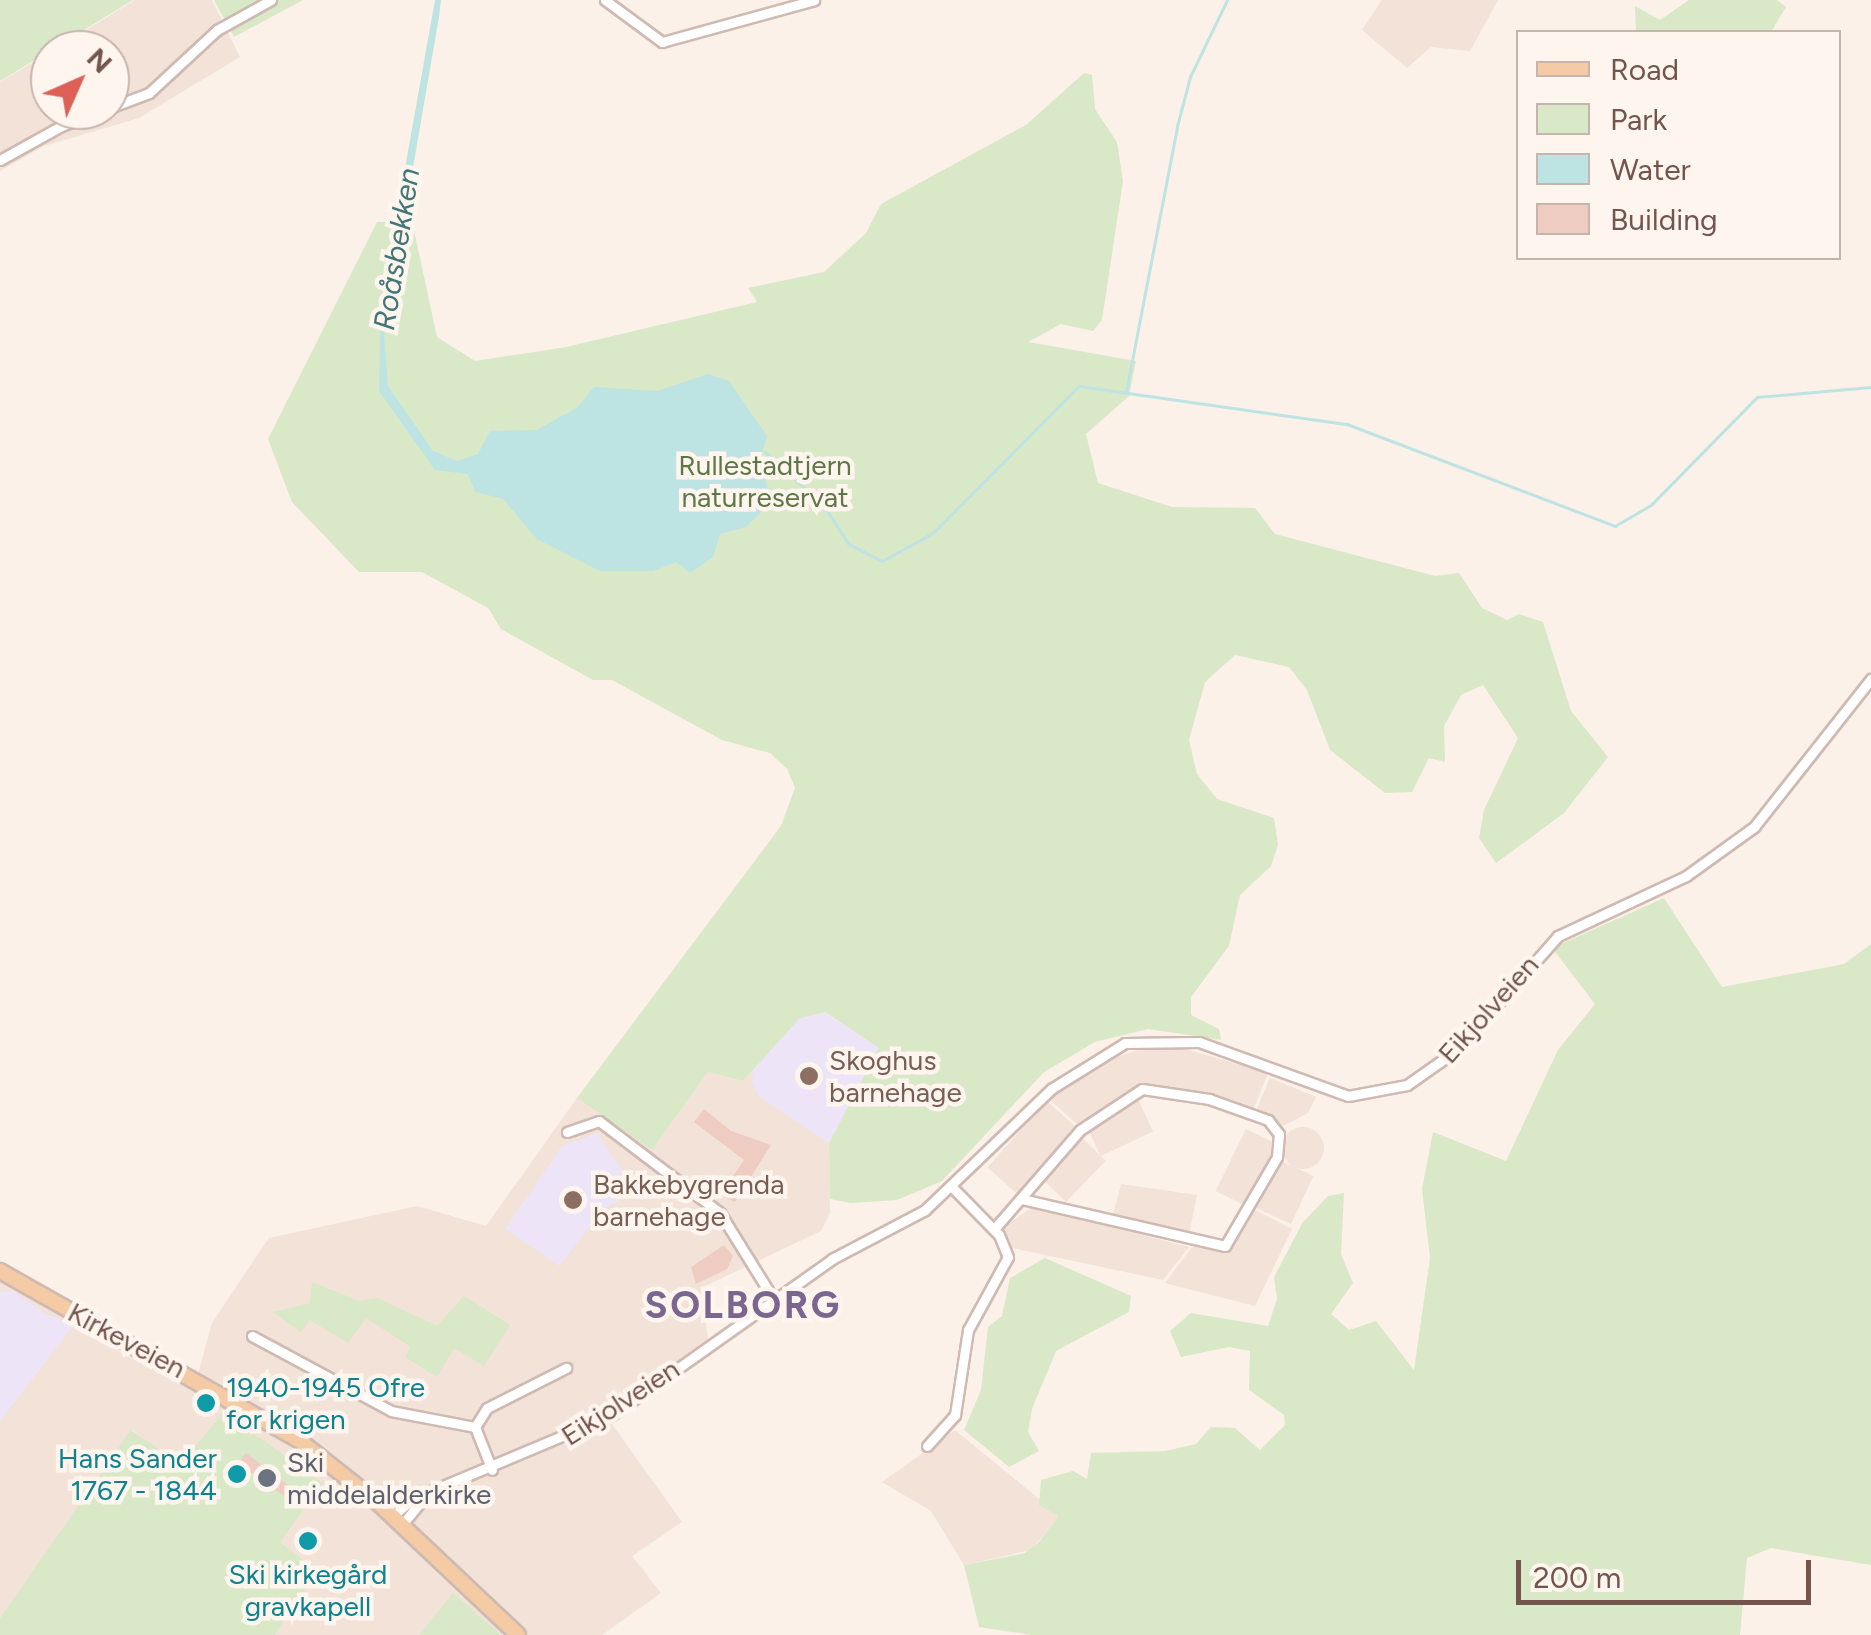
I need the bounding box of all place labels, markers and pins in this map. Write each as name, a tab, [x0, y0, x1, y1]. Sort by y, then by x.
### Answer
place label: Skoghus barnehage	[829, 1043, 962, 1109]
marker: Skoghus barnehage	[798, 1065, 820, 1087]
place label: Bakkebygrenda barnehage	[593, 1167, 784, 1233]
marker: Bakkebygrenda barnehage	[562, 1189, 584, 1211]
place label: 1940-1945 Ofre for krigen	[226, 1370, 425, 1436]
marker: 1940-1945 Ofre for krigen	[195, 1392, 217, 1414]
place label: Hans Sander 1767 - 1844	[58, 1441, 217, 1507]
place label: Ski middelalderkirke	[287, 1445, 491, 1511]
marker: Hans Sander 1767 - 1844	[226, 1463, 248, 1485]
marker: Ski middelalderkirke	[256, 1467, 278, 1489]
marker: Ski kirkegård gravkapell	[297, 1530, 319, 1552]
place label: Ski kirkegård gravkapell	[229, 1557, 387, 1623]

